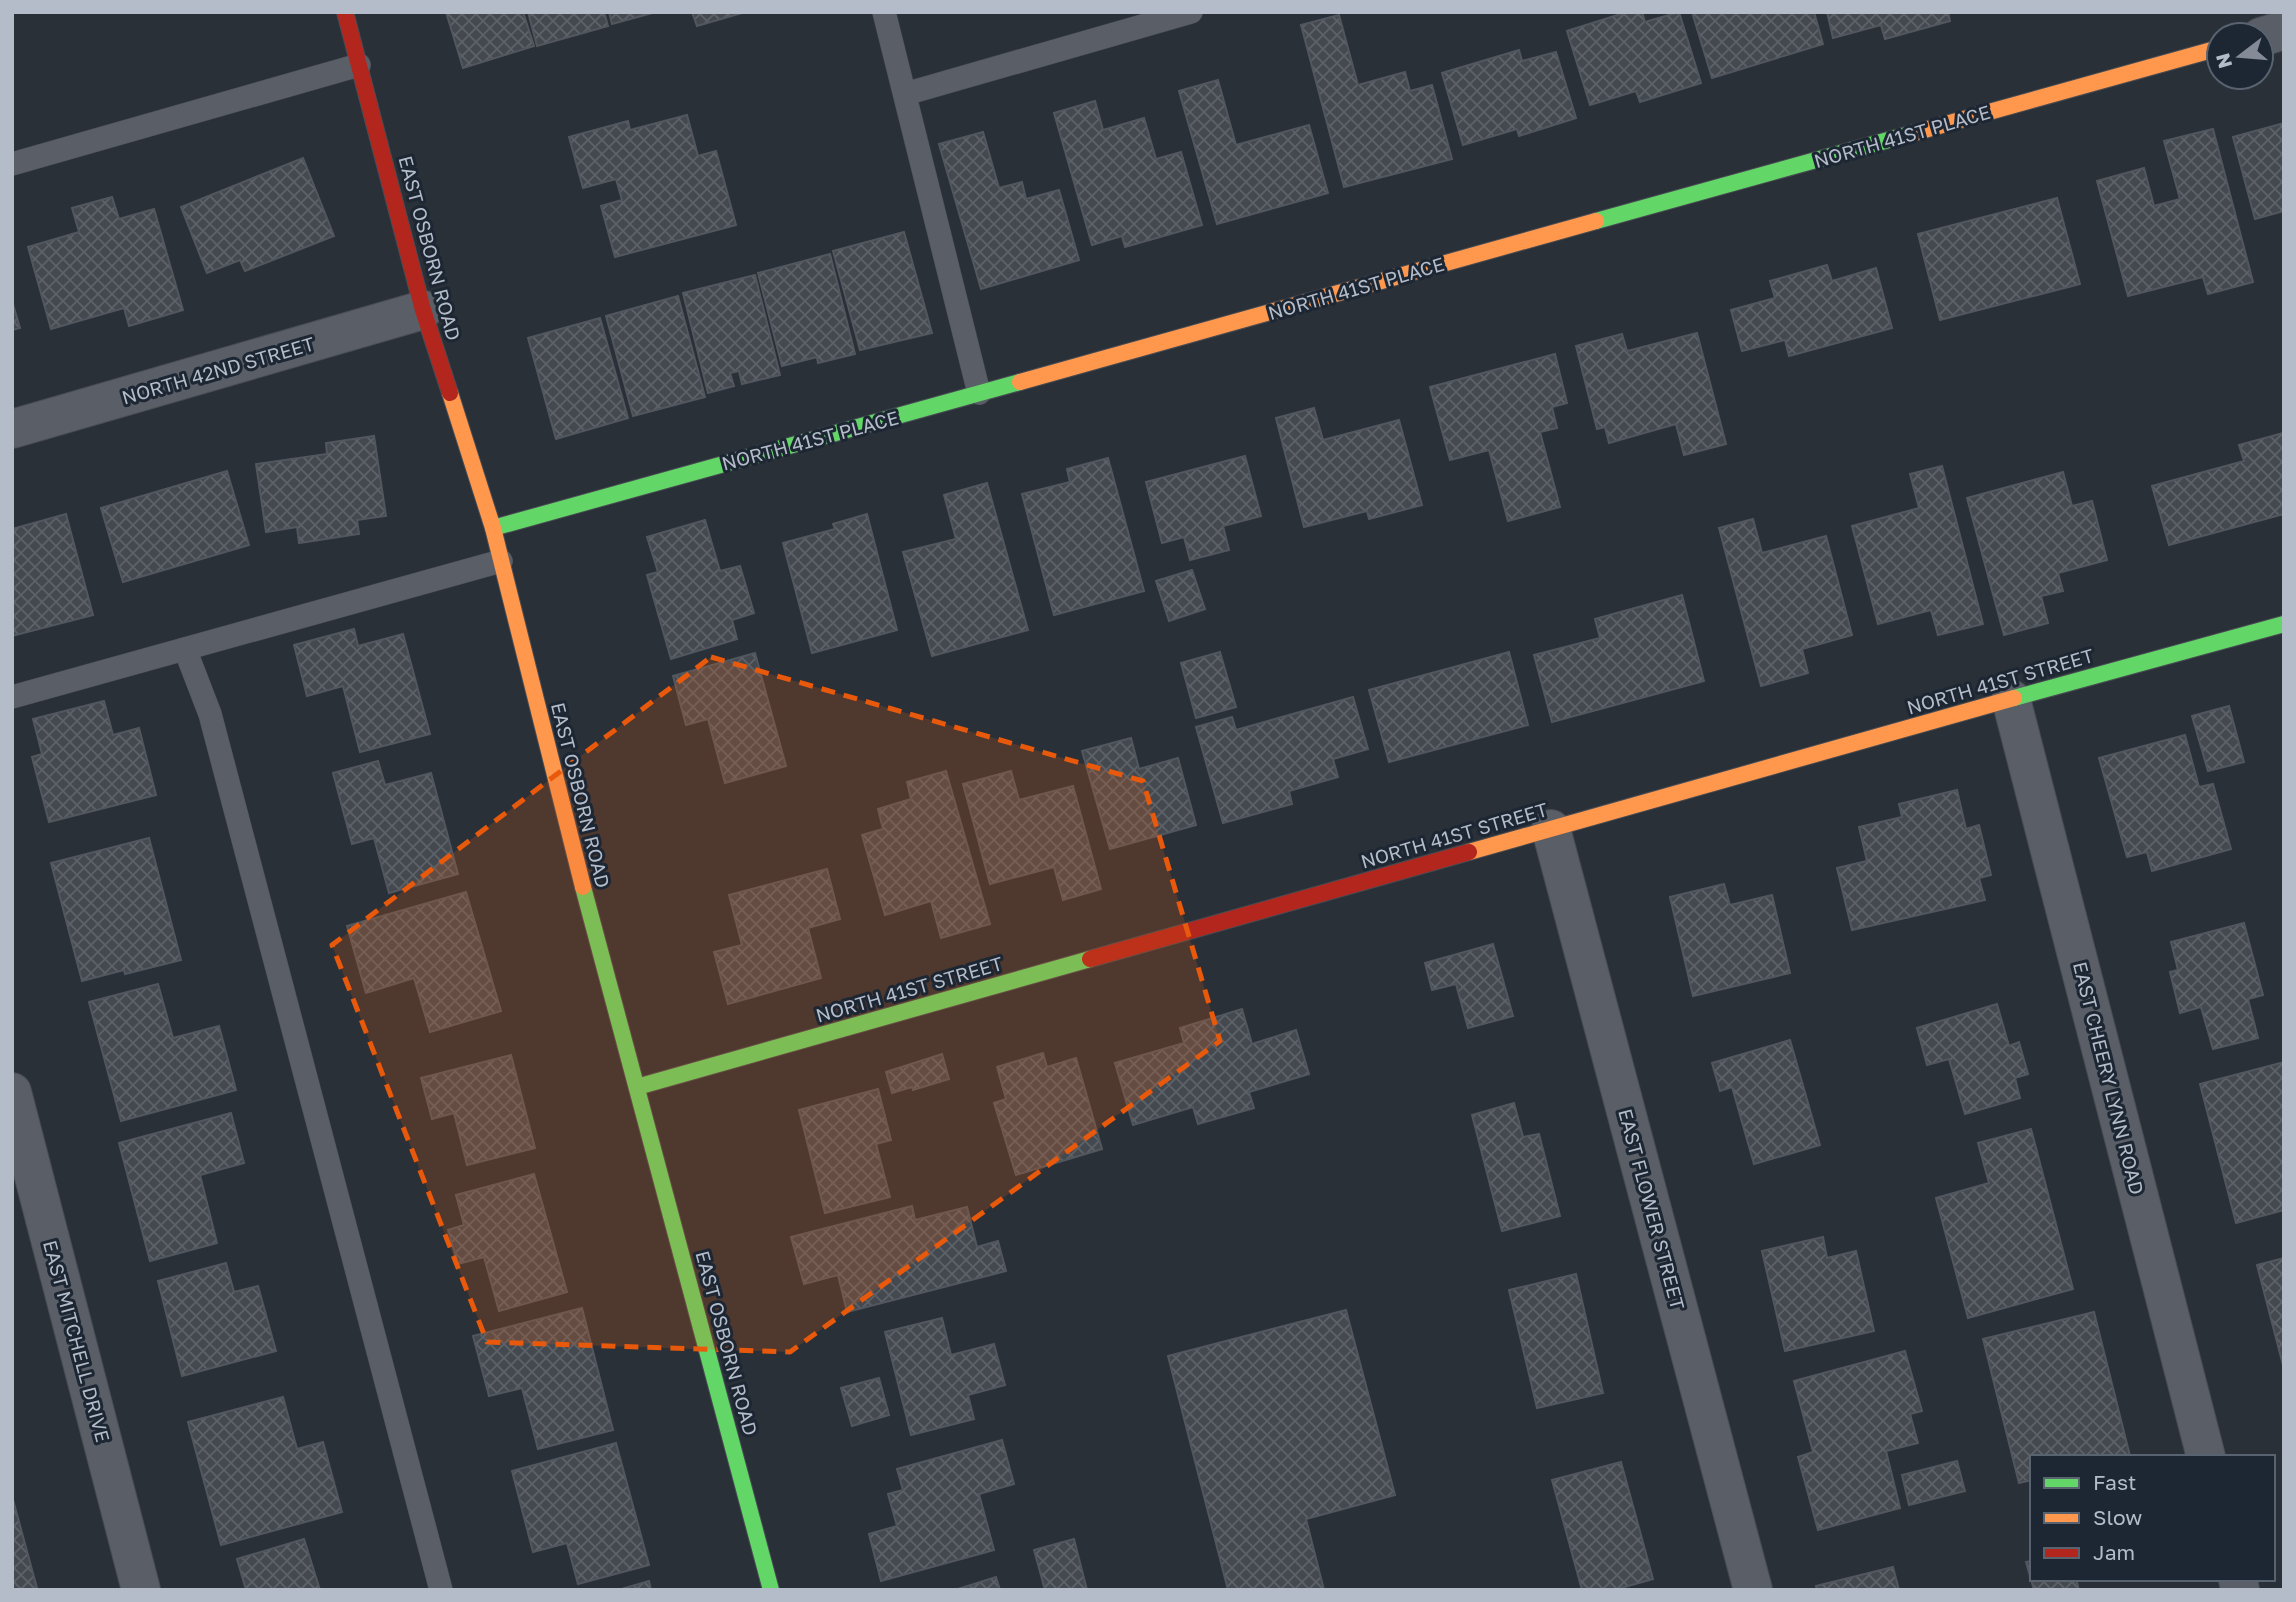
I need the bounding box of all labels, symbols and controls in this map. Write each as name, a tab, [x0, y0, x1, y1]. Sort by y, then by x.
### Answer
north arrow	[2205, 21, 2275, 91]
text: N	[2210, 51, 2236, 71]
street label: NORTH 41ST PLACE	[1811, 100, 1993, 172]
street label: EAST OSBORN ROAD	[394, 153, 466, 343]
street label: NORTH 41ST PLACE	[1265, 252, 1447, 324]
street label: NORTH 42ND STREET	[119, 331, 317, 408]
street label: NORTH 41ST PLACE	[719, 405, 901, 475]
street label: NORTH 41ST STREET	[1904, 643, 2096, 719]
street label: EAST OSBORN ROAD	[547, 700, 615, 890]
street label: NORTH 41ST STREET	[1358, 797, 1550, 873]
street label: NORTH 41ST STREET	[813, 951, 1005, 1027]
street label: EAST CHEERY LYNN ROAD	[2069, 959, 2149, 1197]
street label: EAST FLOWER STREET	[1614, 1106, 1690, 1312]
street label: EAST MITCHELL DRIVE	[39, 1237, 115, 1445]
street label: EAST OSBORN ROAD	[691, 1248, 763, 1438]
legend	[2030, 1455, 2275, 1581]
text: Fast	[2093, 1469, 2136, 1495]
text: Slow	[2093, 1504, 2142, 1530]
text: Jam	[2093, 1539, 2135, 1565]

